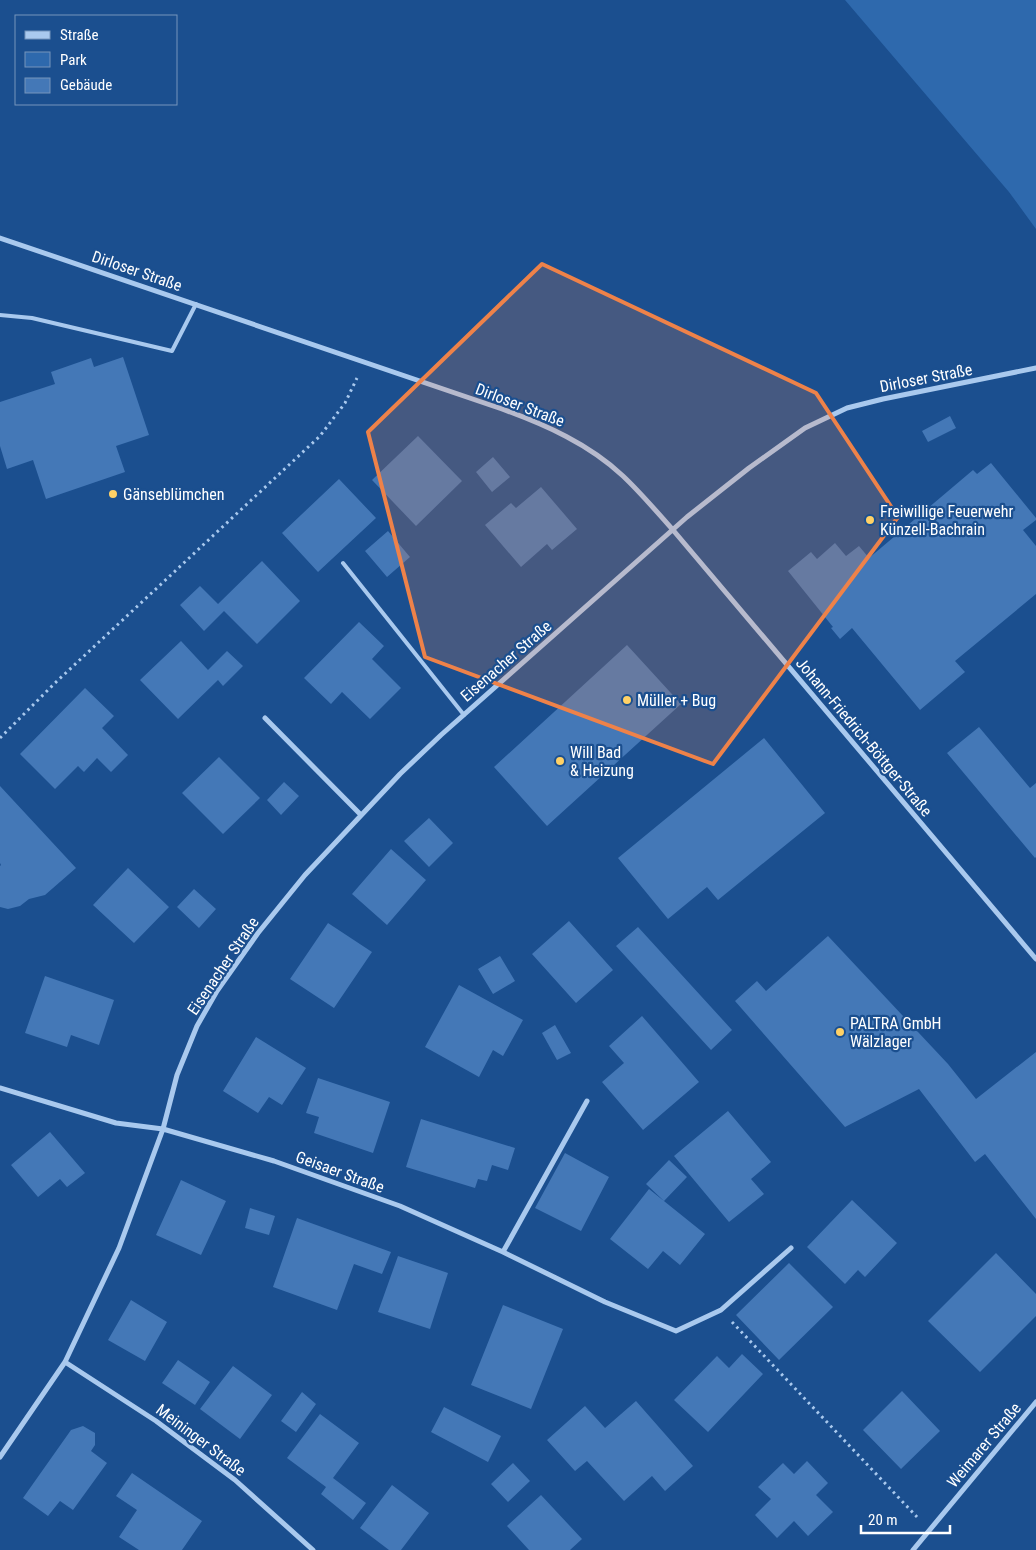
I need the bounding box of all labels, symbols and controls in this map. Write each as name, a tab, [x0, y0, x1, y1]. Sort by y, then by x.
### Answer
legend	[15, 15, 178, 105]
text: Straße	[60, 26, 99, 44]
text: Park	[60, 51, 87, 69]
text: Gebäude	[60, 76, 112, 94]
street label: Dirloser Straße	[90, 247, 184, 295]
street label: Dirloser Straße	[878, 360, 974, 396]
street label: Dirloser Straße	[473, 379, 567, 431]
place label: Gänseblümchen	[123, 485, 224, 504]
marker: Gänseblümchen	[107, 488, 119, 500]
place label: Freiwillige Feuerwehr Künzell-Bachrain	[880, 502, 1013, 539]
marker: Freiwillige Feuerwehr Künzell-Bachrain	[864, 514, 876, 526]
street label: Eisenacher Straße	[457, 616, 555, 706]
street label: Johann-Friedrich-Böttger-Straße	[792, 654, 936, 820]
place label: Müller + Bug	[637, 691, 716, 710]
marker: Müller + Bug	[621, 694, 633, 706]
place label: Will Bad & Heizung	[570, 743, 634, 780]
marker: Will Bad & Heizung	[554, 755, 566, 767]
street label: Eisenacher Straße	[183, 913, 263, 1019]
place label: PALTRA GmbH Wälzlager	[850, 1014, 942, 1051]
marker: PALTRA GmbH Wälzlager	[834, 1026, 846, 1038]
street label: Geisaer Straße	[293, 1147, 387, 1197]
street label: Weimarer Straße	[943, 1399, 1025, 1491]
street label: Meininger Straße	[152, 1400, 250, 1480]
scale bar	[861, 1502, 950, 1534]
text: 20 m	[868, 1511, 898, 1529]

